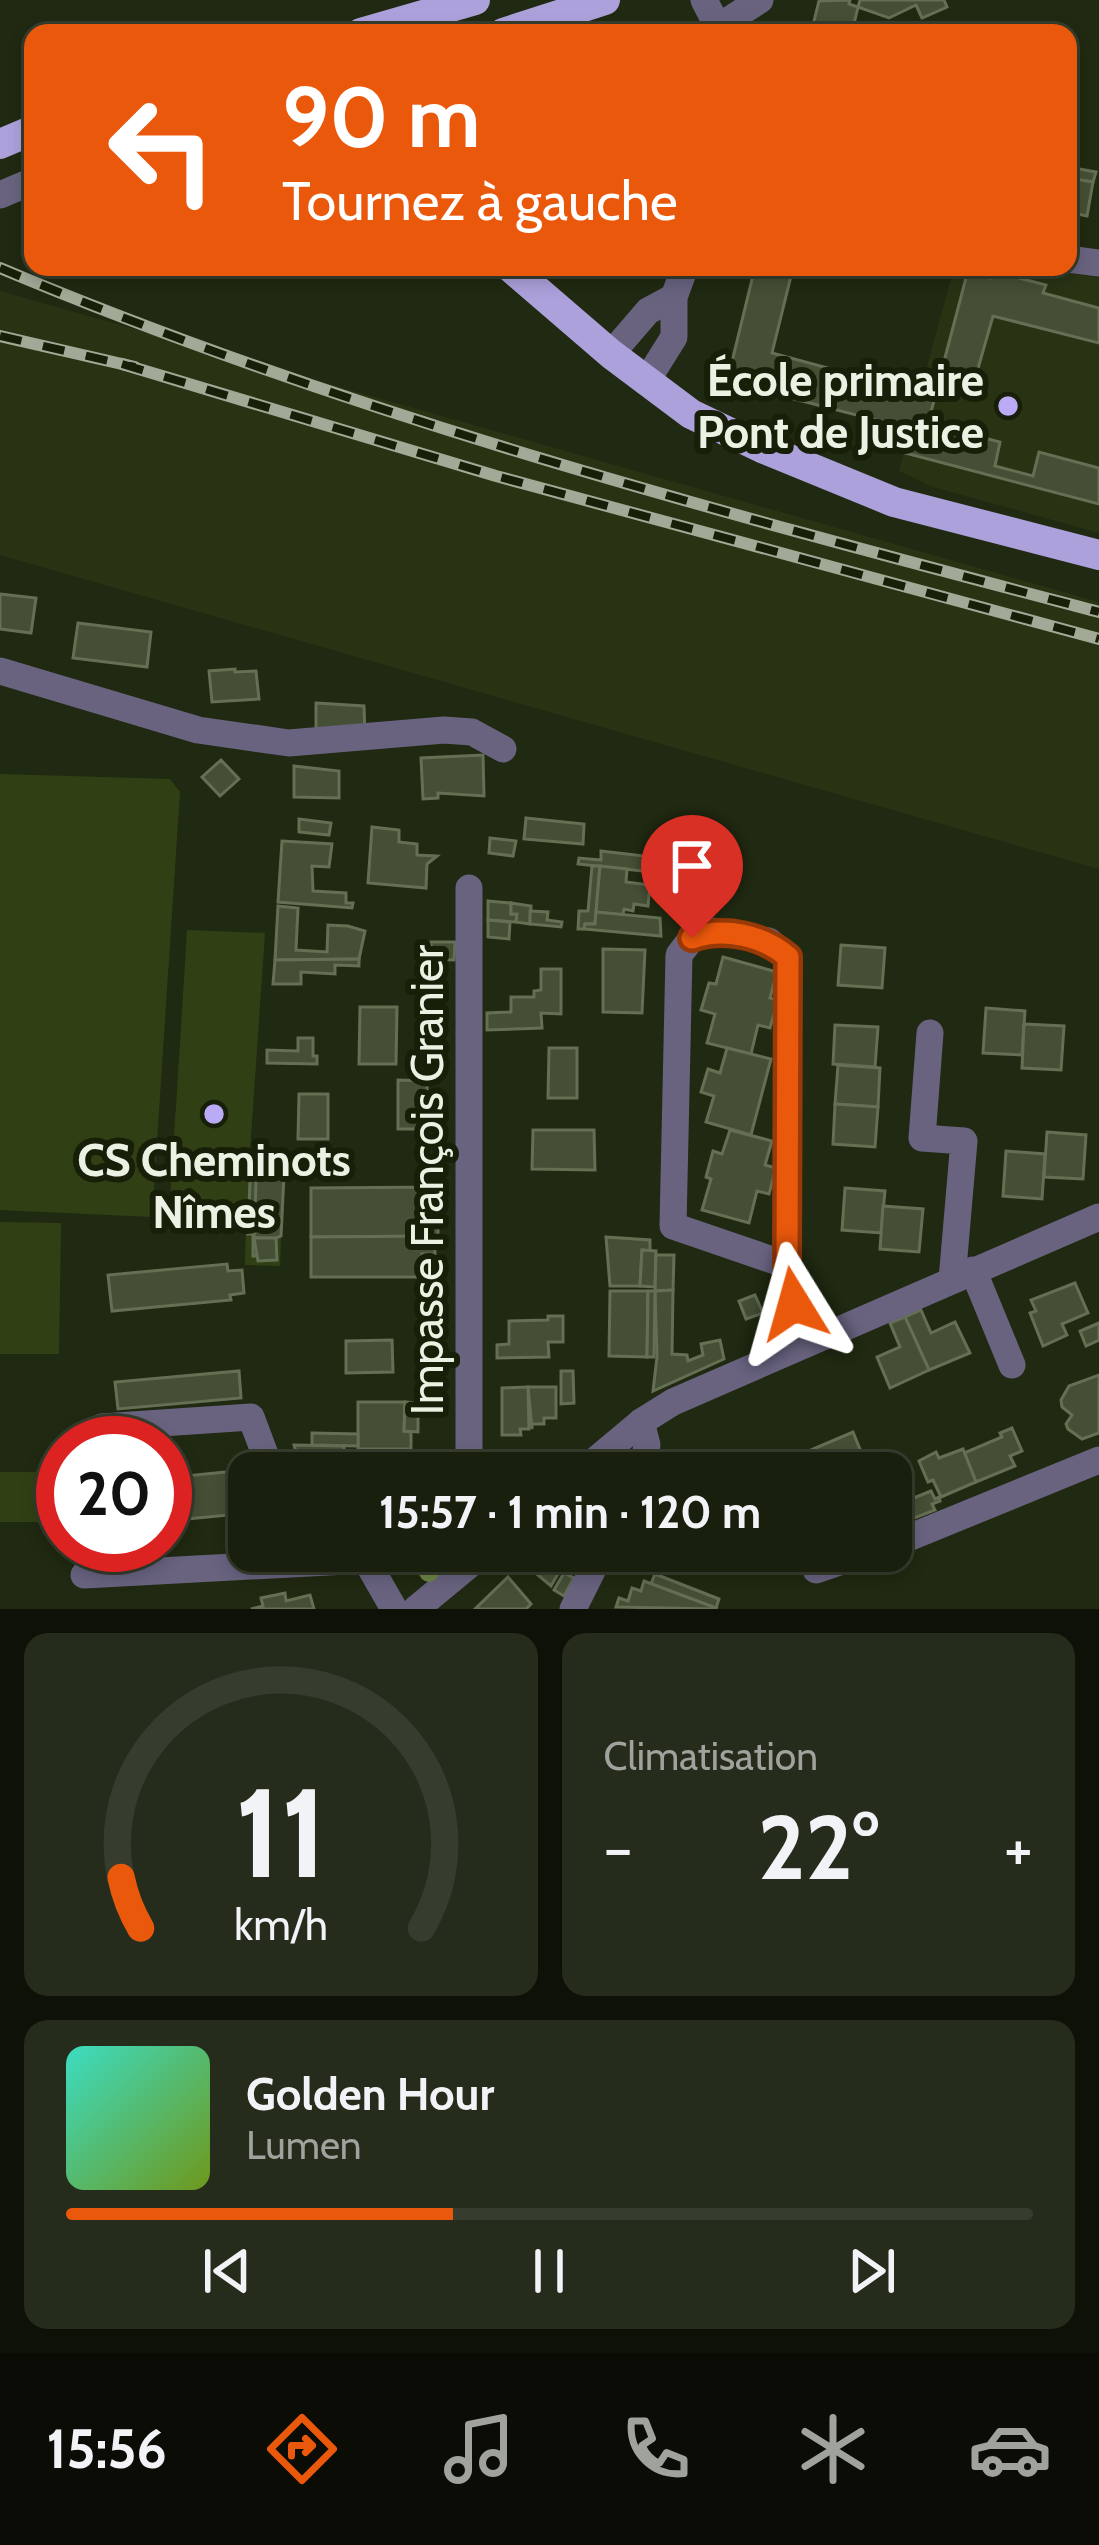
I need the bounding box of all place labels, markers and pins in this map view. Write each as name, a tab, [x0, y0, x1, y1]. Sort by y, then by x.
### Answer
place label: École primaire Pont de Justice	[697, 353, 984, 459]
marker: École primaire Pont de Justice	[995, 393, 1021, 419]
pin	[641, 815, 743, 938]
marker: CS Cheminots Nîmes	[201, 1101, 227, 1127]
place label: CS Cheminots Nîmes	[77, 1133, 351, 1239]

